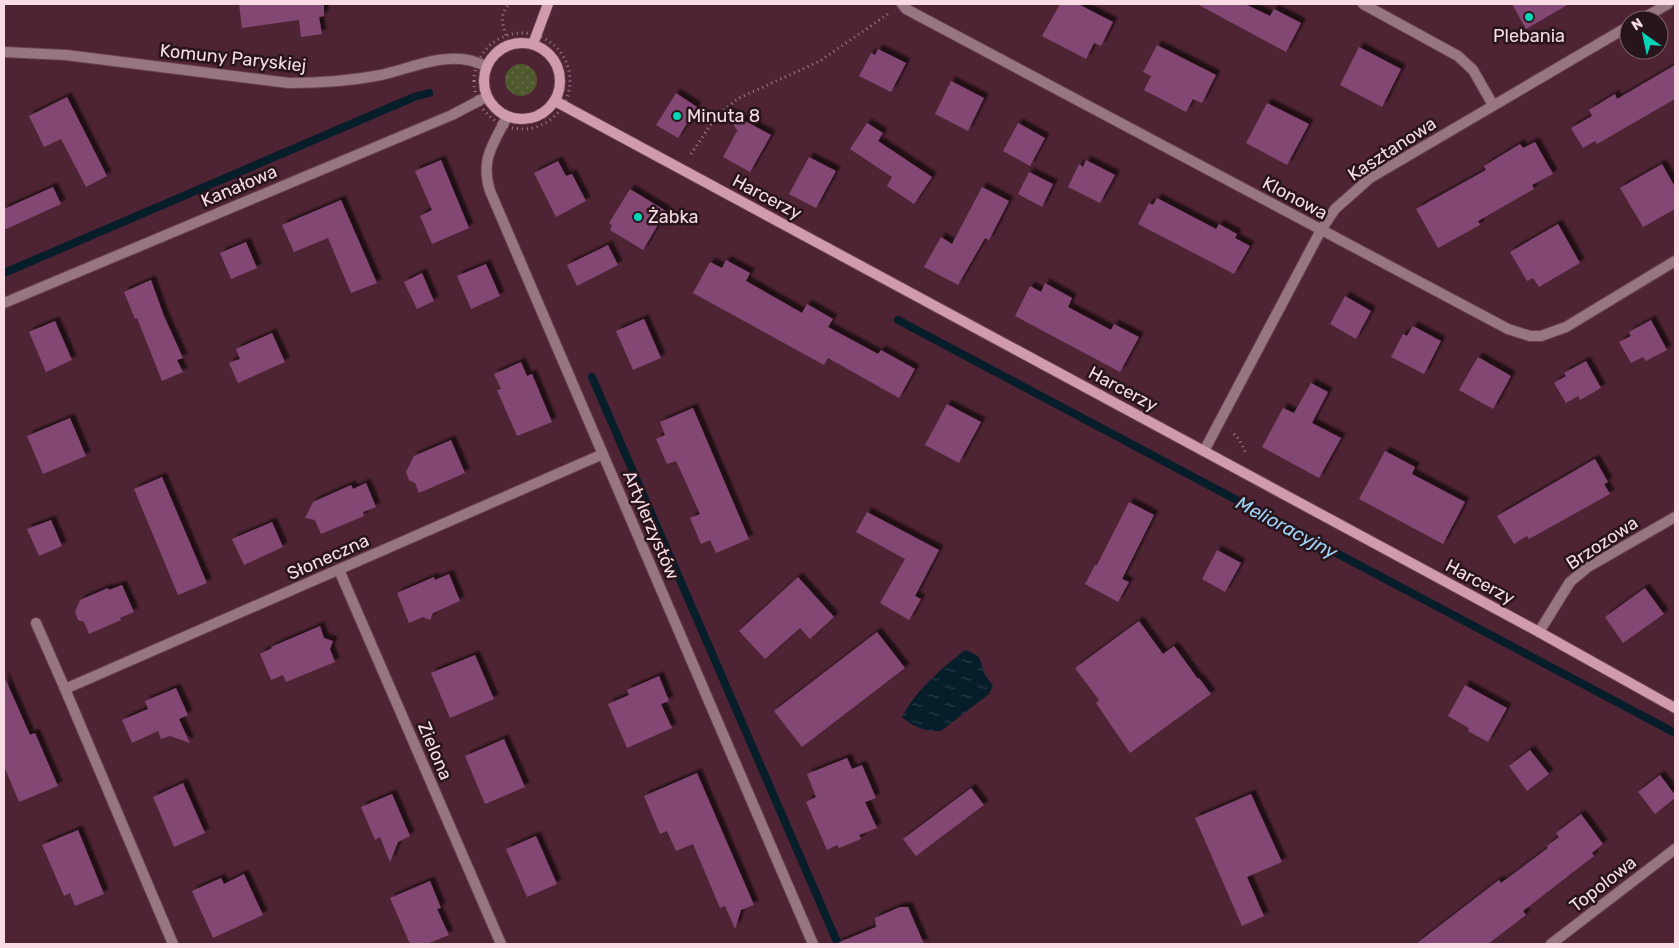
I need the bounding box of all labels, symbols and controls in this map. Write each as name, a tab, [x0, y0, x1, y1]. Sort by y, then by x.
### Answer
north arrow	[1619, 10, 1669, 60]
marker: Plebania	[1523, 11, 1535, 23]
text: N	[1628, 15, 1646, 34]
place label: Plebania	[1493, 25, 1565, 47]
street label: Komuny Paryskiej	[159, 39, 307, 77]
place label: Minuta 8	[687, 105, 760, 127]
marker: Minuta 8	[671, 110, 683, 122]
street label: Kasztanowa	[1344, 112, 1440, 186]
street label: Kanałowa	[198, 160, 280, 212]
street label: Harcerzy	[729, 170, 805, 224]
street label: Klonowa	[1259, 172, 1331, 224]
place label: Żabka	[648, 206, 699, 228]
marker: Żabka	[632, 211, 644, 223]
street label: Harcerzy	[1085, 362, 1161, 416]
street label: Artylerzystów	[618, 467, 684, 583]
water label: Melioracyjny	[1232, 491, 1342, 564]
street label: Brzozowa	[1562, 512, 1642, 574]
street label: Słoneczna	[284, 529, 372, 585]
street label: Harcerzy	[1442, 555, 1518, 609]
street label: Zielona	[413, 719, 457, 783]
street label: Topolowa	[1565, 851, 1641, 917]

